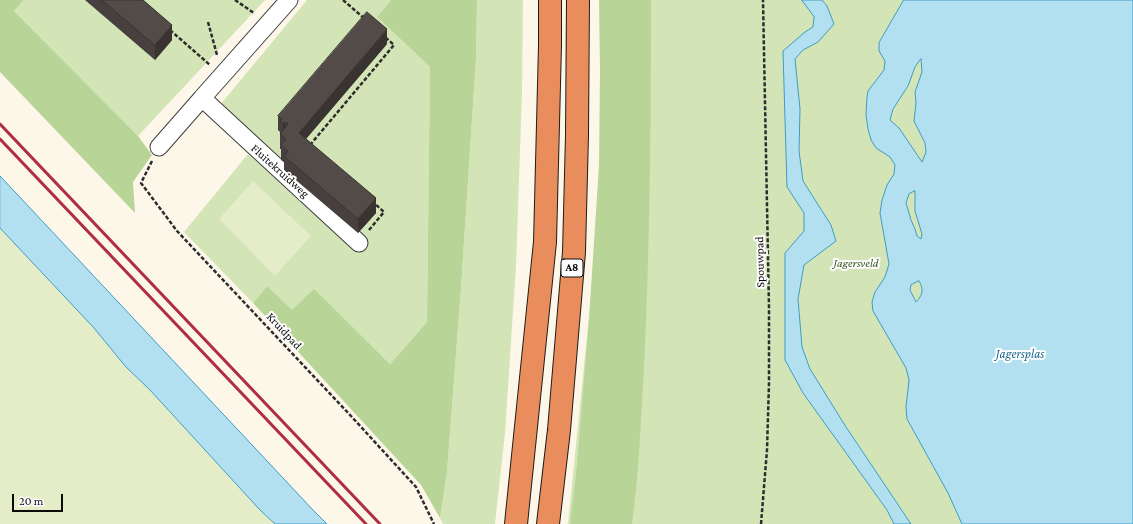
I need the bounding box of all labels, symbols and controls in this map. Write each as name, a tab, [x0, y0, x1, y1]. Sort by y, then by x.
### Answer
street label: Fluitekruidweg	[248, 141, 312, 201]
street label: Spouwpad	[752, 236, 768, 288]
park label: Jagersveld	[834, 256, 878, 270]
road number: A8	[561, 259, 583, 277]
street label: Kruidpad	[263, 310, 305, 352]
water label: Jagersplas	[996, 346, 1044, 362]
scale bar	[14, 486, 65, 512]
text: 20 m	[19, 494, 43, 508]

